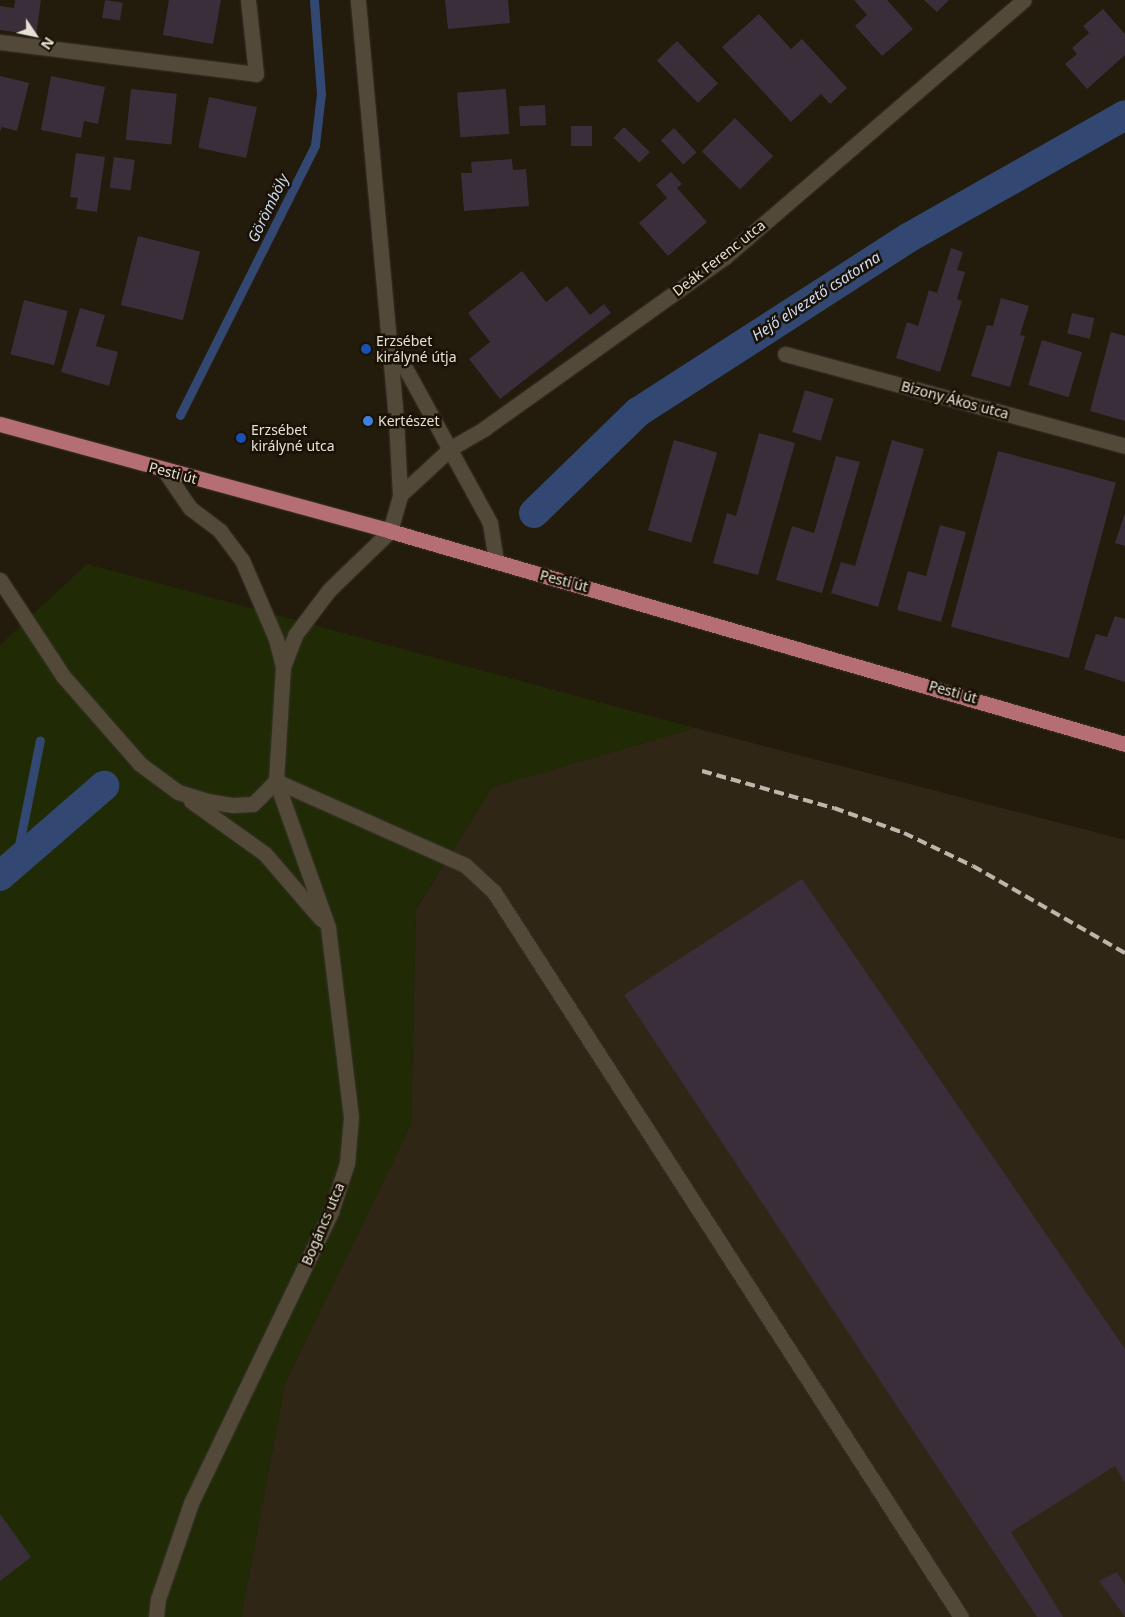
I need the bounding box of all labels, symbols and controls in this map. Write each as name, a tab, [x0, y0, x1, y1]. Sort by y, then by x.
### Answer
north arrow	[10, 10, 60, 60]
text: N	[37, 34, 59, 54]
water label: Görömböly	[244, 171, 292, 245]
street label: Deák Ferenc utca	[669, 217, 769, 299]
water label: Hejő elvezető csatorna	[748, 248, 884, 344]
place label: Erzsébet királyné útja	[376, 333, 457, 366]
marker: Erzsébet királyné útja	[360, 343, 372, 355]
street label: Bizony Ákos utca	[899, 378, 1011, 422]
place label: Kertészet	[378, 413, 440, 429]
marker: Kertészet	[362, 415, 374, 427]
place label: Erzsébet királyné utca	[251, 422, 335, 454]
marker: Erzsébet királyné utca	[235, 432, 247, 444]
street label: Pesti út	[147, 459, 199, 487]
street label: Pesti út	[538, 567, 590, 595]
street label: Pesti út	[927, 677, 979, 707]
street label: Bogáncs utca	[298, 1180, 348, 1268]

